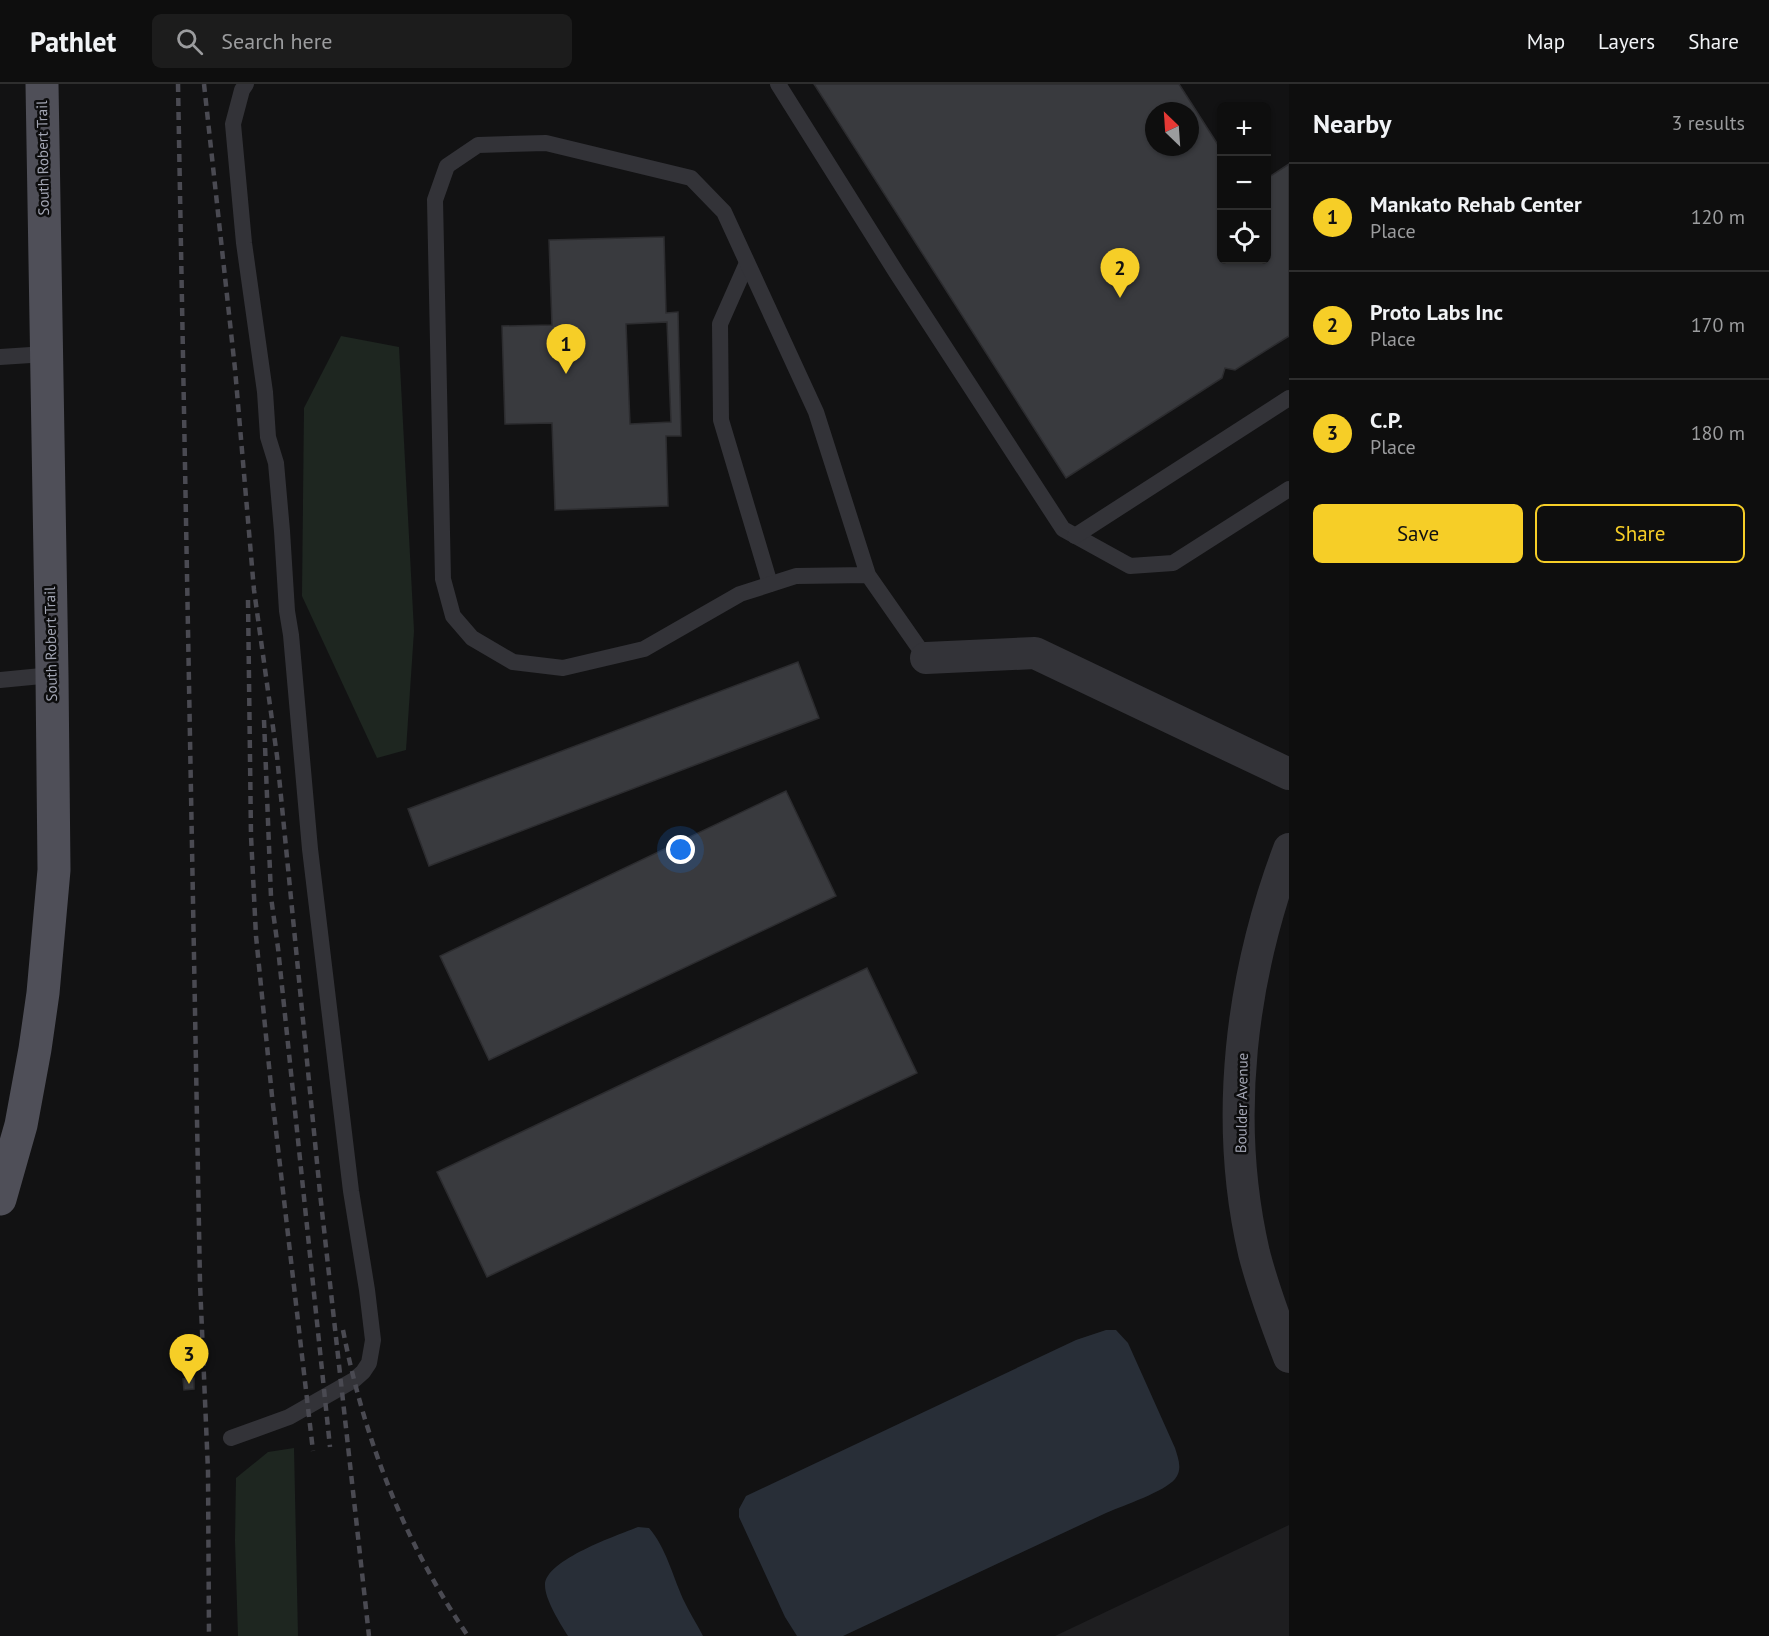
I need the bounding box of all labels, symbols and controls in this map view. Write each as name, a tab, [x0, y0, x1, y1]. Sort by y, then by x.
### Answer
search box	[152, 14, 572, 68]
text: Pathlet	[30, 23, 116, 60]
icon: search	[173, 25, 206, 58]
text: Search here	[221, 27, 332, 55]
text: Map	[1527, 28, 1565, 55]
text: Layers	[1598, 28, 1655, 55]
text: Share	[1688, 28, 1739, 55]
street label: South Robert Trail	[32, 100, 53, 216]
north arrow	[1145, 102, 1199, 156]
map controls	[1217, 102, 1271, 264]
button: +	[1217, 102, 1271, 156]
text: Nearby	[1313, 107, 1391, 140]
text: 3 results	[1672, 110, 1745, 136]
button: −	[1217, 156, 1271, 210]
text: Mankato Rehab Center	[1370, 190, 1582, 218]
text: 1	[1327, 204, 1338, 230]
text: 120 m	[1691, 204, 1745, 230]
button: locate	[1217, 210, 1271, 264]
text: Place	[1370, 218, 1416, 244]
pin: 2	[1100, 248, 1140, 298]
text: Proto Labs Inc	[1370, 298, 1503, 326]
text: 2	[1327, 312, 1338, 338]
text: 170 m	[1691, 312, 1745, 338]
pin: 1	[546, 324, 586, 374]
text: Place	[1370, 326, 1416, 352]
text: C.P.	[1370, 406, 1403, 434]
text: 3	[1327, 420, 1338, 446]
text: 180 m	[1691, 420, 1745, 446]
text: Place	[1370, 434, 1416, 460]
button: Save	[1313, 504, 1523, 563]
button: Share	[1535, 504, 1745, 563]
street label: South Robert Trail	[40, 586, 61, 702]
your location	[666, 835, 695, 864]
street label: Boulder Avenue	[1231, 1053, 1252, 1153]
pin: 3	[170, 1334, 208, 1384]

